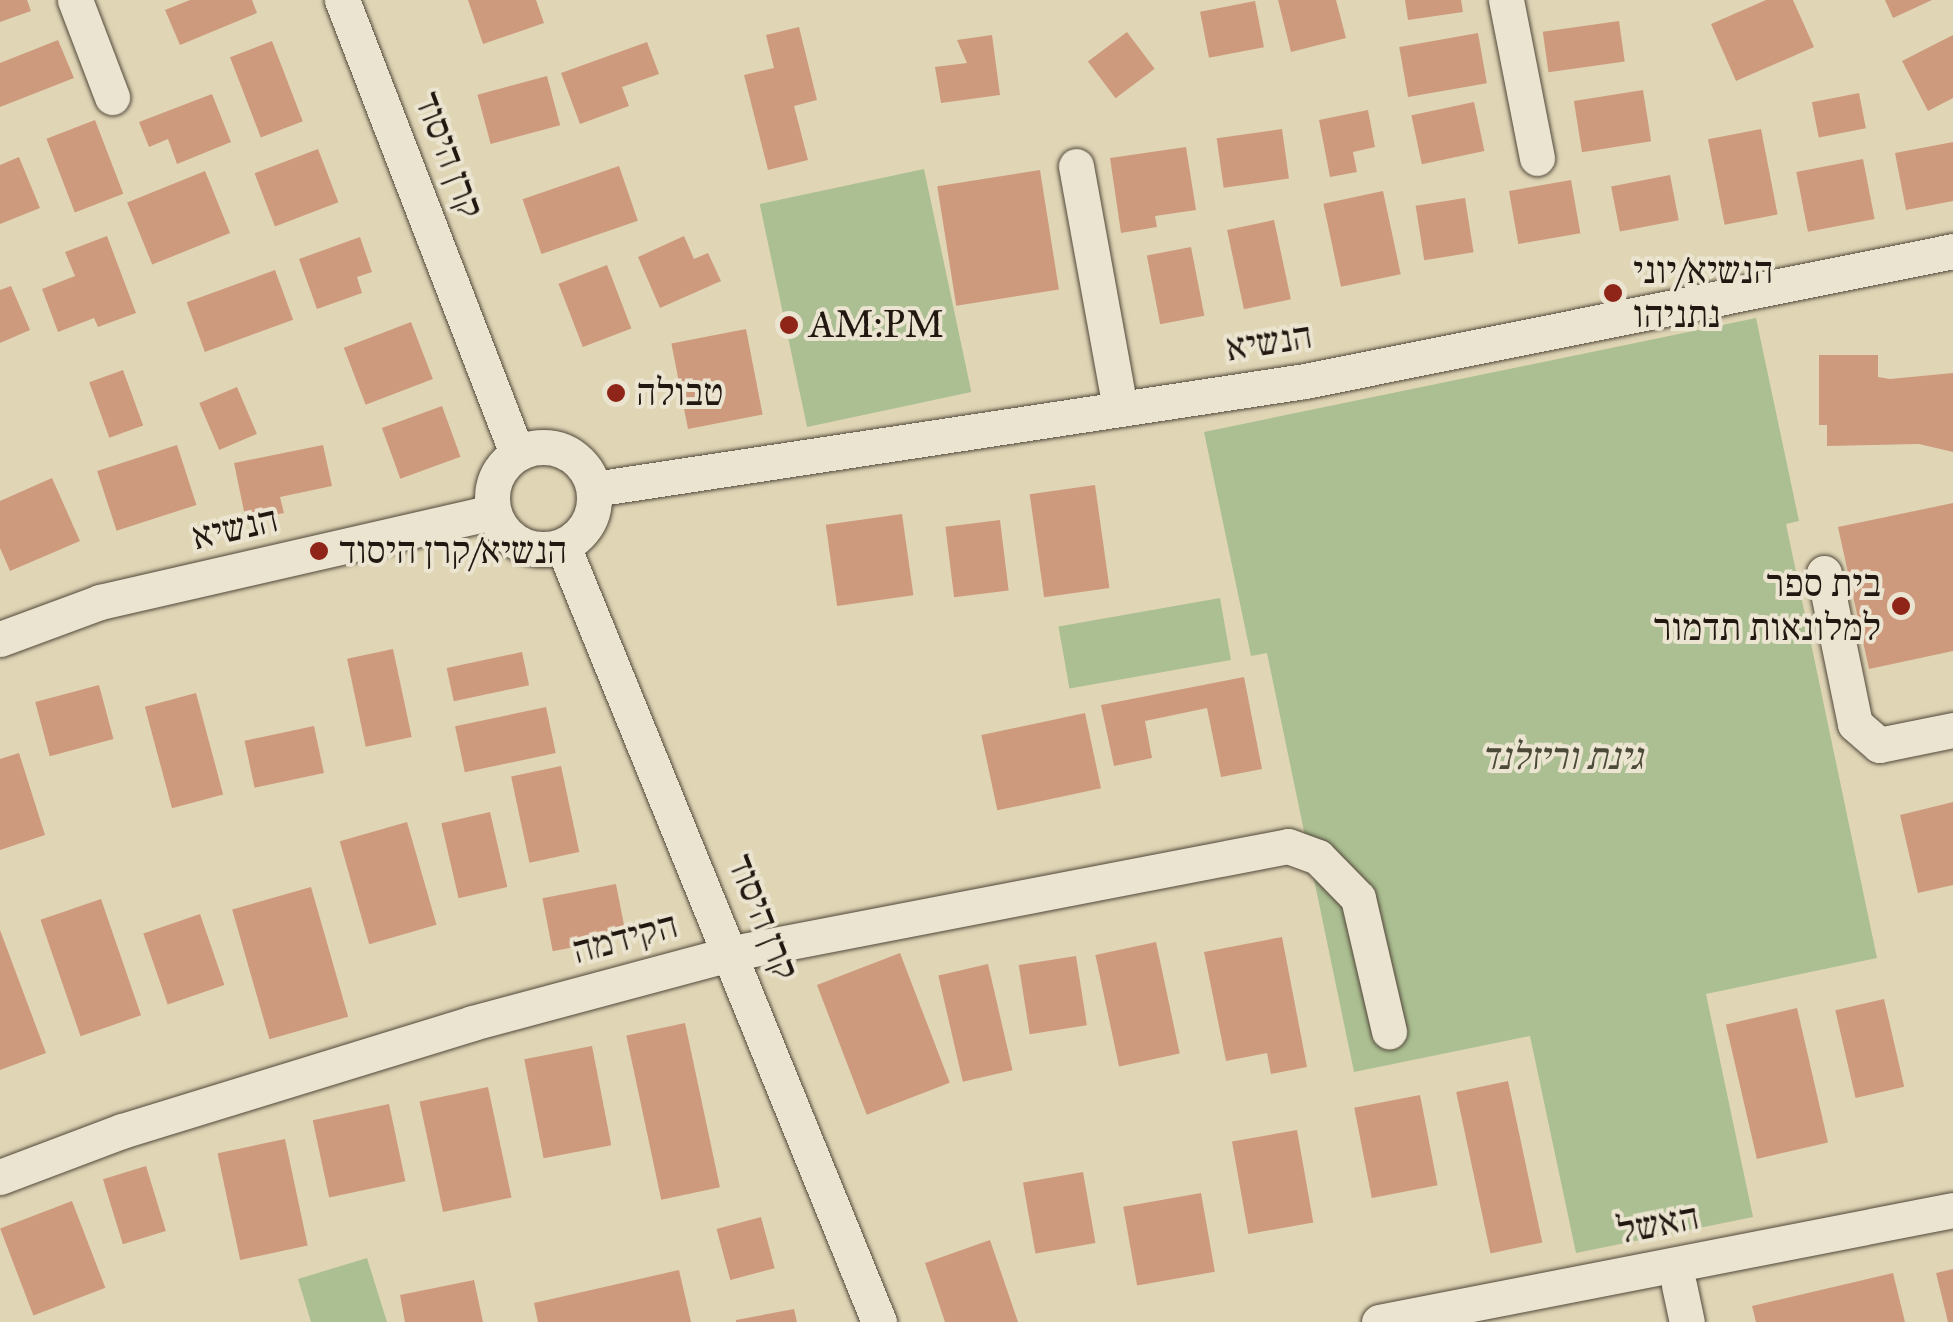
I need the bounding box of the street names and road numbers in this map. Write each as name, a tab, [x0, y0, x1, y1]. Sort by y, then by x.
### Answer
street label: קרן היסוד	[404, 86, 494, 224]
street label: הנשיא	[1223, 313, 1315, 371]
street label: הנשיא	[188, 496, 282, 560]
street label: קרן היסוד	[717, 848, 809, 986]
street label: הקידמה	[567, 902, 683, 974]
street label: האשל	[1613, 1194, 1703, 1254]

